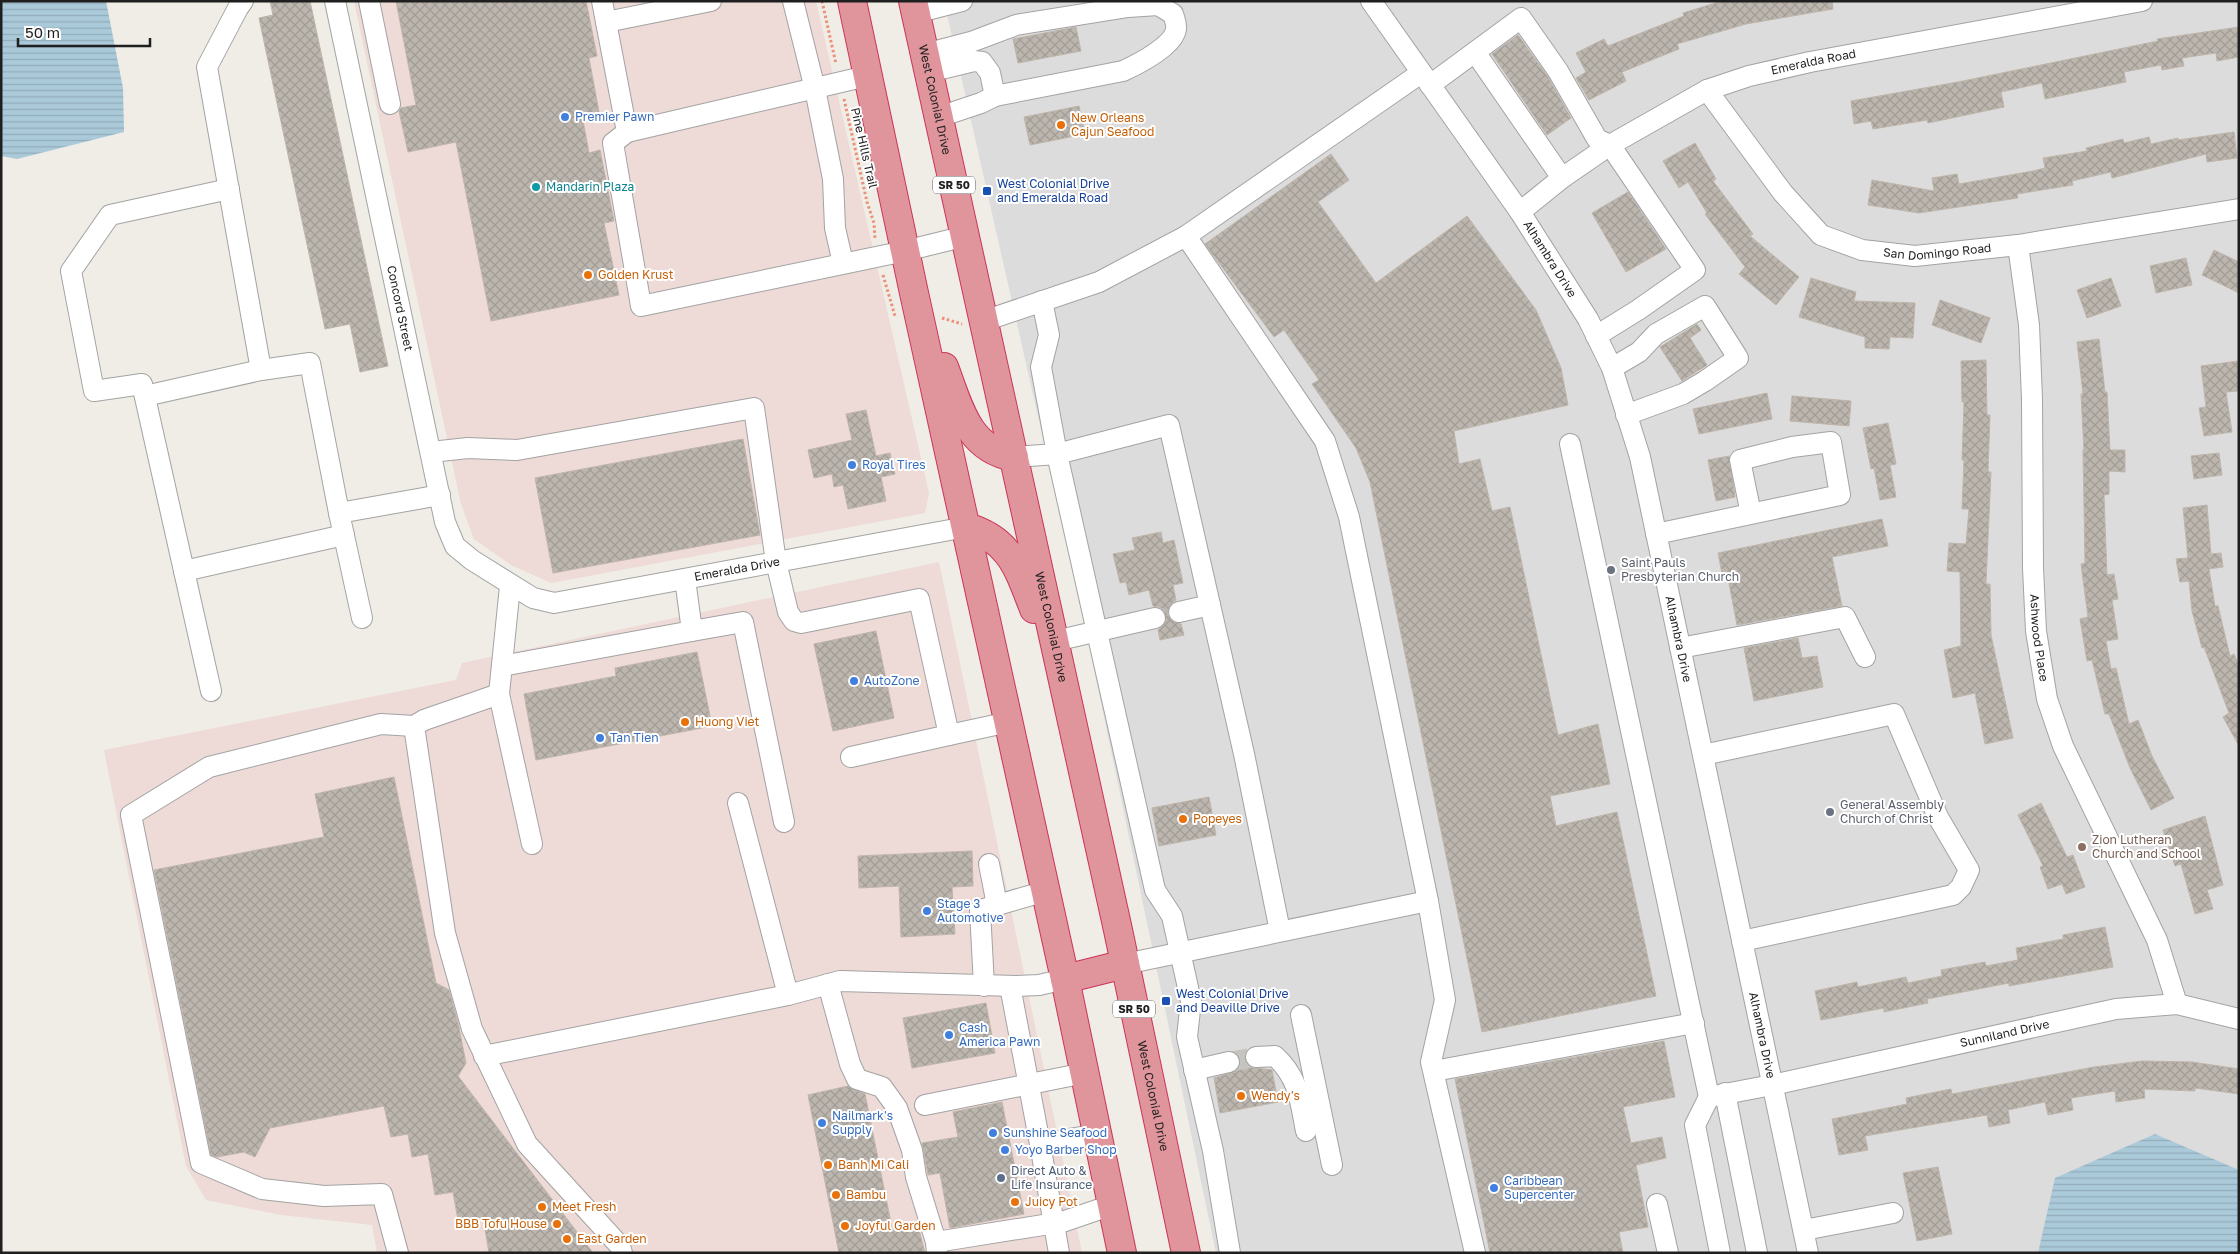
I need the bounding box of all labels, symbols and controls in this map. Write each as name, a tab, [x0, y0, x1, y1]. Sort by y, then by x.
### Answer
scale bar	[18, 15, 150, 47]
text: 50 m	[25, 23, 60, 41]
street label: West Colonial Drive	[916, 43, 955, 156]
street label: Emeralda Road	[1769, 46, 1857, 78]
street label: Pine Hills Trail	[848, 106, 881, 190]
place label: Premier Pawn	[575, 109, 654, 124]
place label: New Orleans Cajun Seafood	[1071, 110, 1154, 139]
marker: Premier Pawn	[559, 111, 571, 123]
marker: New Orleans Cajun Seafood	[1055, 119, 1067, 131]
road number: SR 50	[933, 176, 975, 194]
place label: West Colonial Drive and Emeralda Road	[997, 176, 1109, 205]
place label: Mandarin Plaza	[546, 179, 634, 194]
marker: Mandarin Plaza	[530, 181, 542, 193]
marker: West Colonial Drive and Emeralda Road	[981, 185, 993, 197]
street label: Alhambra Drive	[1520, 218, 1580, 300]
street label: San Domingo Road	[1882, 240, 1992, 263]
street label: Concord Street	[384, 264, 417, 352]
place label: Golden Krust	[598, 267, 674, 282]
marker: Golden Krust	[582, 269, 594, 281]
place label: Royal Tires	[862, 457, 926, 472]
marker: Royal Tires	[846, 459, 858, 471]
street label: Emeralda Drive	[693, 553, 781, 584]
place label: Saint Pauls Presbyterian Church	[1621, 555, 1739, 584]
marker: Saint Pauls Presbyterian Church	[1605, 564, 1617, 576]
street label: West Colonial Drive	[1032, 570, 1071, 683]
street label: Alhambra Drive	[1662, 594, 1695, 684]
street label: Ashwood Place	[2027, 594, 2052, 683]
place label: AutoZone	[864, 673, 920, 688]
marker: AutoZone	[848, 675, 860, 687]
place label: Huong Viet	[695, 714, 760, 729]
marker: Huong Viet	[679, 716, 691, 728]
place label: Tan Tien	[610, 730, 659, 745]
marker: Tan Tien	[594, 732, 606, 744]
place label: General Assembly Church of Christ	[1840, 797, 1944, 826]
marker: General Assembly Church of Christ	[1824, 806, 1836, 818]
place label: Popeyes	[1193, 811, 1242, 826]
marker: Popeyes	[1177, 813, 1189, 825]
place label: Zion Lutheran Church and School	[2092, 832, 2201, 861]
marker: Zion Lutheran Church and School	[2076, 841, 2088, 853]
place label: Stage 3 Automotive	[937, 896, 1003, 925]
marker: Stage 3 Automotive	[921, 905, 933, 917]
place label: West Colonial Drive and Deaville Drive	[1176, 986, 1288, 1015]
street label: Alhambra Drive	[1746, 991, 1779, 1080]
marker: West Colonial Drive and Deaville Drive	[1160, 995, 1172, 1007]
road number: SR 50	[1113, 1001, 1155, 1018]
street label: Sunniland Drive	[1958, 1016, 2051, 1050]
place label: Cash America Pawn	[959, 1020, 1040, 1049]
marker: Cash America Pawn	[943, 1029, 955, 1041]
street label: West Colonial Drive	[1135, 1039, 1172, 1153]
place label: Wendy's	[1251, 1088, 1300, 1103]
marker: Wendy's	[1235, 1090, 1247, 1102]
place label: Nailmark's Supply	[832, 1108, 893, 1137]
marker: Nailmark's Supply	[816, 1117, 828, 1129]
place label: Sunshine Seafood	[1003, 1125, 1107, 1140]
marker: Sunshine Seafood	[987, 1127, 999, 1139]
place label: Yoyo Barber Shop	[1015, 1142, 1117, 1157]
marker: Yoyo Barber Shop	[999, 1144, 1011, 1156]
place label: Banh Mi Cali	[838, 1157, 909, 1172]
marker: Banh Mi Cali	[822, 1159, 834, 1171]
place label: Direct Auto & Life Insurance	[1011, 1163, 1092, 1192]
marker: Direct Auto & Life Insurance	[995, 1172, 1007, 1184]
place label: Caribbean Supercenter	[1504, 1173, 1575, 1202]
marker: Caribbean Supercenter	[1488, 1182, 1500, 1194]
place label: Bambu	[846, 1187, 886, 1202]
marker: Bambu	[830, 1189, 842, 1201]
place label: Juicy Pot	[1025, 1194, 1078, 1209]
marker: Juicy Pot	[1009, 1196, 1021, 1208]
place label: Meet Fresh	[552, 1199, 616, 1214]
marker: Meet Fresh	[536, 1201, 548, 1213]
place label: BBB Tofu House	[455, 1216, 547, 1231]
marker: BBB Tofu House	[551, 1218, 563, 1230]
place label: Joyful Garden	[855, 1218, 936, 1233]
marker: Joyful Garden	[839, 1220, 851, 1232]
place label: East Garden	[577, 1231, 647, 1246]
marker: East Garden	[561, 1233, 573, 1245]

